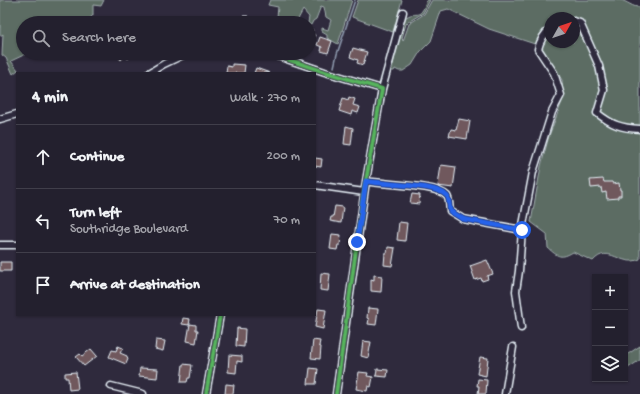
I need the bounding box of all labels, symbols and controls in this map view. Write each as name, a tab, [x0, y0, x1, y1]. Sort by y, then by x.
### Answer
north arrow	[544, 12, 580, 48]
search box	[16, 16, 316, 60]
icon: search	[30, 27, 52, 49]
text: Search here	[62, 29, 136, 47]
text: 4 min	[32, 88, 68, 108]
text: Walk · 270 m	[230, 91, 300, 106]
icon: ahead	[32, 146, 54, 168]
text: Continue	[70, 148, 124, 166]
text: 200 m	[267, 149, 300, 164]
text: Turn left	[70, 204, 121, 222]
icon: left	[32, 210, 54, 232]
text: 70 m	[274, 213, 300, 228]
route start	[513, 221, 531, 239]
text: Southridge Boulevard	[70, 222, 188, 237]
route end	[348, 233, 366, 251]
icon: arrive	[32, 274, 54, 296]
map controls	[592, 274, 628, 382]
button: +	[592, 274, 628, 310]
text: Arrive at destination	[70, 276, 200, 294]
button: −	[592, 310, 628, 346]
button: layers	[592, 346, 628, 382]

